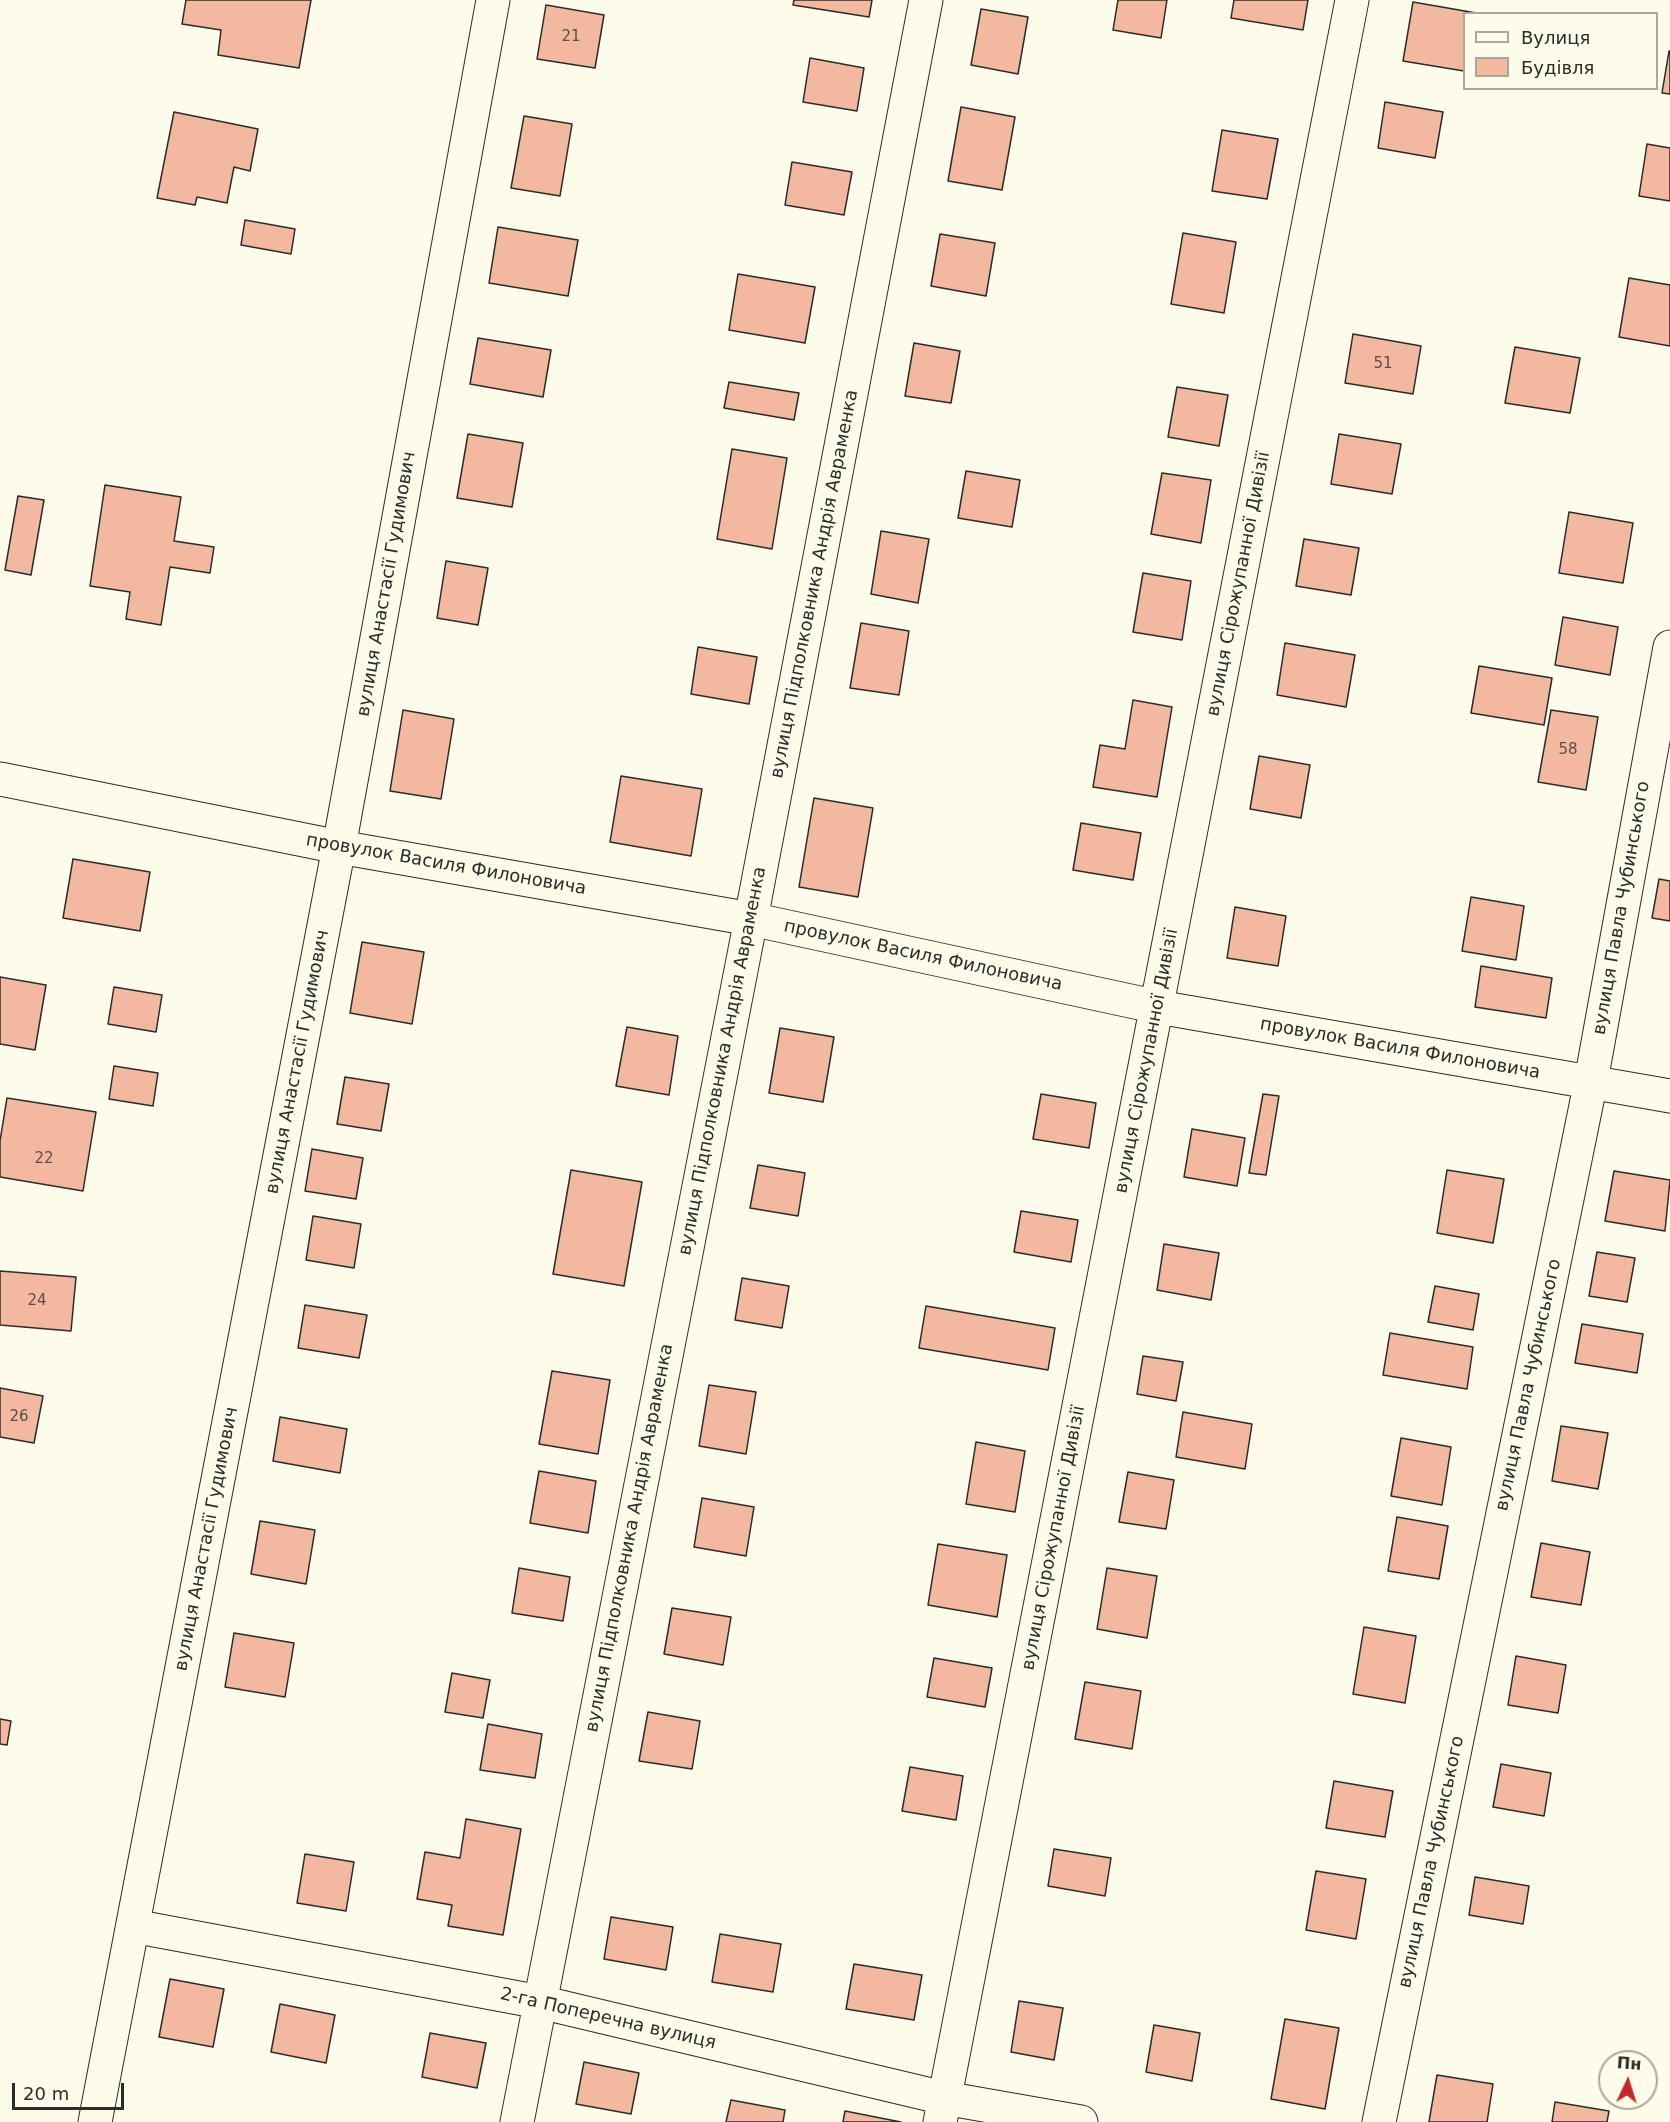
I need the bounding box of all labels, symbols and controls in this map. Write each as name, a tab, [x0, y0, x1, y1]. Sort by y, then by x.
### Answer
legend	[1463, 12, 1658, 90]
text: Вулиця	[1521, 27, 1590, 48]
house number: 21	[561, 28, 581, 46]
text: Будівля	[1521, 57, 1594, 78]
house number: 51	[1373, 355, 1393, 373]
street label: вулиця Підполковника Андрія Авраменка	[767, 388, 863, 780]
street label: вулиця Анастасії Гудимович	[353, 450, 421, 718]
street label: вулиця Сірожупанної Дивізії	[1203, 450, 1275, 718]
house number: 58	[1558, 741, 1578, 759]
street label: вулиця Павла Чубинського	[1589, 780, 1655, 1036]
street label: провулок Василя Филоновича	[304, 830, 588, 900]
street label: вулиця Підполковника Андрія Авраменка	[675, 865, 771, 1257]
street label: провулок Василя Филоновича	[782, 916, 1064, 996]
street label: вулиця Сірожупанної Дивізії	[1111, 927, 1183, 1195]
street label: вулиця Анастасії Гудимович	[262, 928, 334, 1196]
street label: провулок Василя Филоновича	[1258, 1014, 1542, 1084]
house number: 22	[34, 1150, 54, 1168]
street label: вулиця Павла Чубинського	[1492, 1257, 1566, 1513]
house number: 24	[27, 1292, 47, 1310]
street label: вулиця Підполковника Андрія Авраменка	[582, 1342, 678, 1734]
street label: вулиця Сірожупанної Дивізії	[1018, 1404, 1090, 1672]
street label: вулиця Анастасії Гудимович	[171, 1405, 243, 1673]
house number: 26	[9, 1408, 29, 1426]
street label: вулиця Павла Чубинського	[1395, 1734, 1469, 1990]
street label: 2-га Поперечна вулиця	[498, 1984, 718, 2054]
north arrow	[1598, 2050, 1658, 2110]
text: Пн	[1616, 2053, 1642, 2074]
scale bar	[15, 2071, 128, 2109]
text: 20 m	[23, 2083, 69, 2104]

